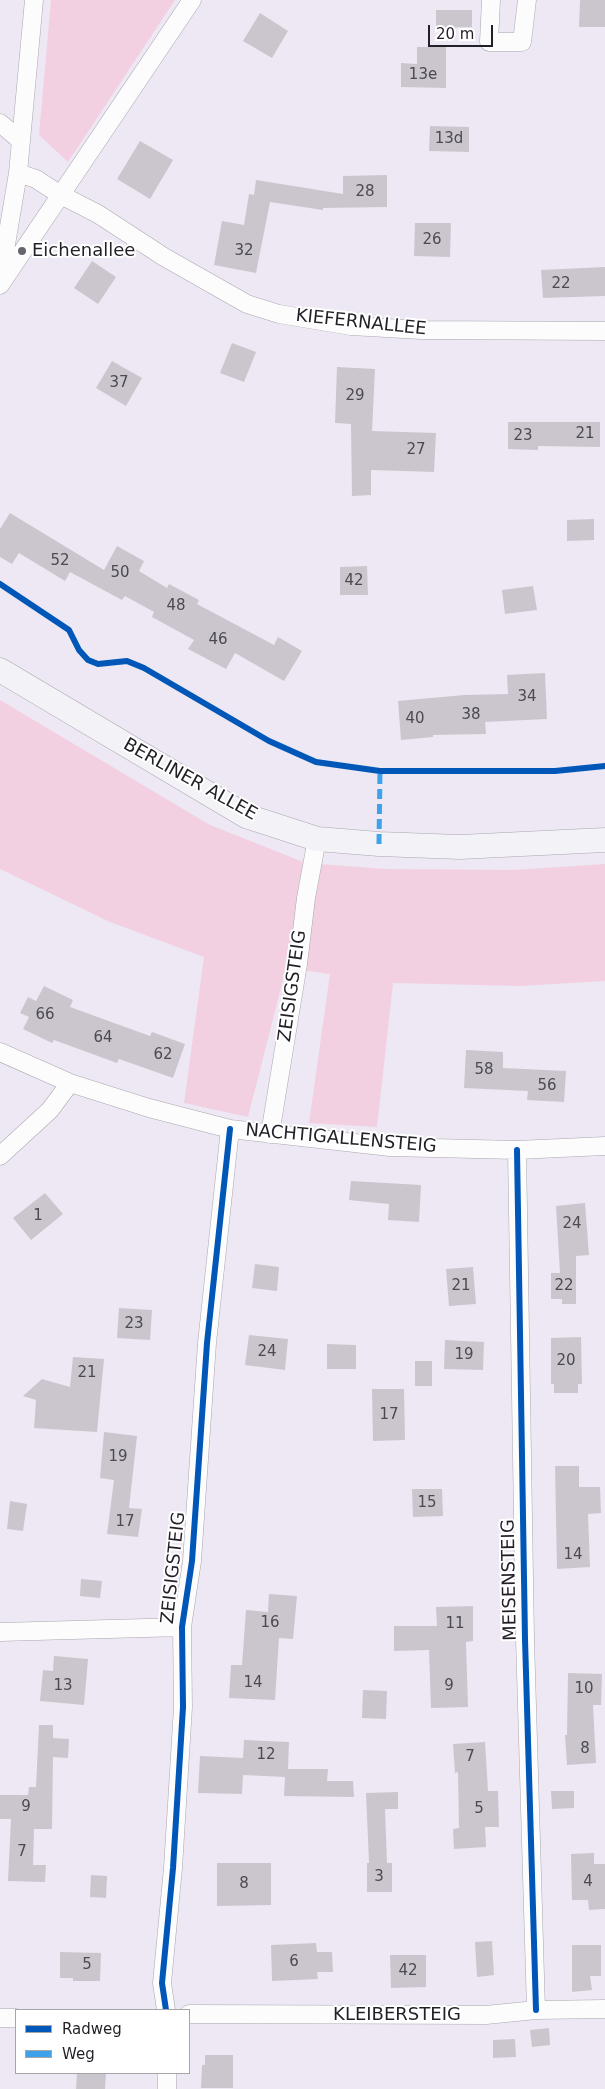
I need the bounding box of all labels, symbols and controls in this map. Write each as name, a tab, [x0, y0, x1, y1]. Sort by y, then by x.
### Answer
scale bar	[430, 15, 495, 47]
text: 20 m	[436, 25, 474, 43]
house number: 13e	[409, 66, 437, 84]
house number: 13d	[435, 130, 463, 148]
house number: 28	[355, 183, 375, 201]
house number: 26	[422, 231, 442, 249]
place label: Eichenallee	[32, 240, 135, 262]
house number: 32	[234, 242, 254, 260]
marker: Eichenallee	[16, 245, 28, 257]
house number: 22	[551, 275, 571, 293]
street label: KIEFERNALLEE	[295, 305, 427, 341]
house number: 37	[109, 374, 129, 392]
house number: 29	[345, 387, 365, 405]
house number: 21	[575, 425, 595, 443]
house number: 23	[513, 427, 533, 445]
house number: 27	[406, 441, 426, 459]
house number: 52	[50, 552, 70, 570]
house number: 50	[110, 564, 130, 582]
house number: 42	[344, 572, 364, 590]
house number: 48	[166, 597, 186, 615]
house number: 46	[208, 631, 228, 649]
house number: 34	[517, 688, 537, 706]
house number: 38	[461, 706, 481, 724]
house number: 40	[405, 710, 425, 728]
street label: BERLINER ALLEE	[119, 734, 261, 826]
street label: ZEISIGSTEIG	[274, 929, 312, 1043]
house number: 66	[35, 1006, 55, 1024]
house number: 64	[93, 1029, 113, 1047]
house number: 62	[153, 1046, 173, 1064]
house number: 58	[474, 1061, 494, 1079]
house number: 56	[537, 1077, 557, 1095]
street label: NACHTIGALLENSTEIG	[244, 1120, 438, 1158]
house number: 1	[33, 1207, 43, 1225]
house number: 24	[562, 1215, 582, 1233]
house number: 21	[451, 1277, 471, 1295]
house number: 22	[554, 1277, 574, 1295]
house number: 23	[124, 1315, 144, 1333]
house number: 24	[257, 1343, 277, 1361]
house number: 19	[454, 1346, 474, 1364]
house number: 20	[556, 1352, 576, 1370]
house number: 21	[77, 1364, 97, 1382]
house number: 17	[379, 1406, 399, 1424]
house number: 19	[108, 1448, 128, 1466]
house number: 15	[417, 1494, 437, 1512]
street label: ZEISIGSTEIG	[157, 1511, 191, 1625]
house number: 17	[115, 1513, 135, 1531]
street label: MEISENSTEIG	[498, 1519, 522, 1641]
house number: 14	[563, 1546, 583, 1564]
house number: 16	[260, 1614, 280, 1632]
house number: 11	[445, 1615, 465, 1633]
house number: 14	[243, 1674, 263, 1692]
house number: 13	[53, 1677, 73, 1695]
house number: 9	[444, 1677, 454, 1695]
house number: 10	[574, 1680, 594, 1698]
house number: 8	[580, 1740, 590, 1758]
house number: 12	[256, 1746, 276, 1764]
house number: 7	[465, 1748, 475, 1766]
house number: 9	[21, 1798, 31, 1816]
house number: 5	[474, 1800, 484, 1818]
house number: 7	[17, 1843, 27, 1861]
house number: 3	[374, 1868, 384, 1886]
house number: 4	[583, 1873, 593, 1891]
house number: 8	[239, 1875, 249, 1893]
house number: 6	[289, 1953, 299, 1971]
house number: 5	[82, 1956, 92, 1974]
house number: 42	[398, 1962, 418, 1980]
street label: KLEIBERSTEIG	[333, 2004, 461, 2026]
legend	[15, 2009, 190, 2074]
text: Radweg	[62, 2020, 122, 2038]
text: Weg	[62, 2045, 95, 2063]

